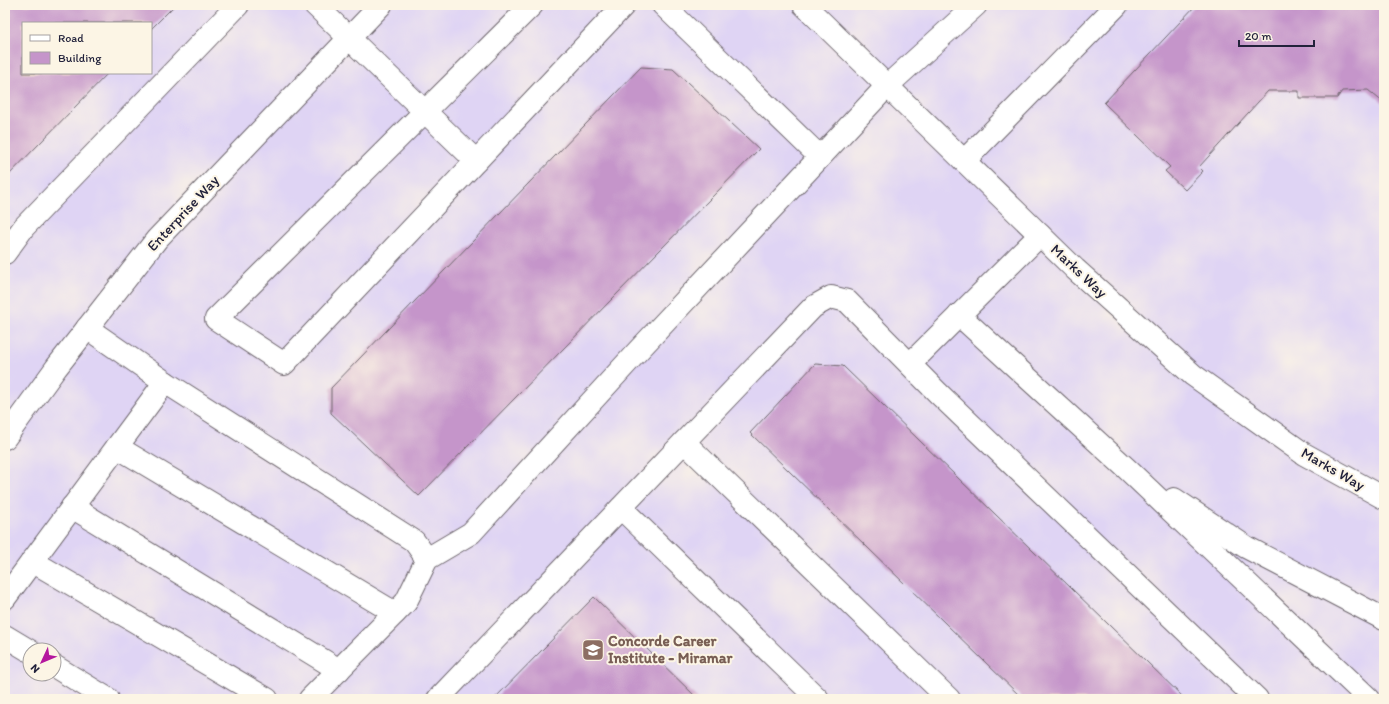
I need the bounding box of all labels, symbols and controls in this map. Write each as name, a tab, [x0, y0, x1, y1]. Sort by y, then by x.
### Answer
legend	[22, 22, 152, 74]
scale bar	[1239, 22, 1314, 48]
text: 20 m	[1245, 29, 1272, 43]
text: Road	[58, 31, 84, 45]
text: Building	[58, 51, 102, 65]
street label: Enterprise Way	[143, 171, 223, 255]
street label: Marks Way	[1047, 240, 1111, 302]
street label: Marks Way	[1298, 444, 1368, 494]
place label: Concorde Career Institute - Miramar	[608, 632, 733, 667]
school or university icon: Concorde Career Institute - Miramar	[580, 637, 606, 663]
north arrow	[22, 642, 62, 682]
text: N	[28, 661, 42, 676]

